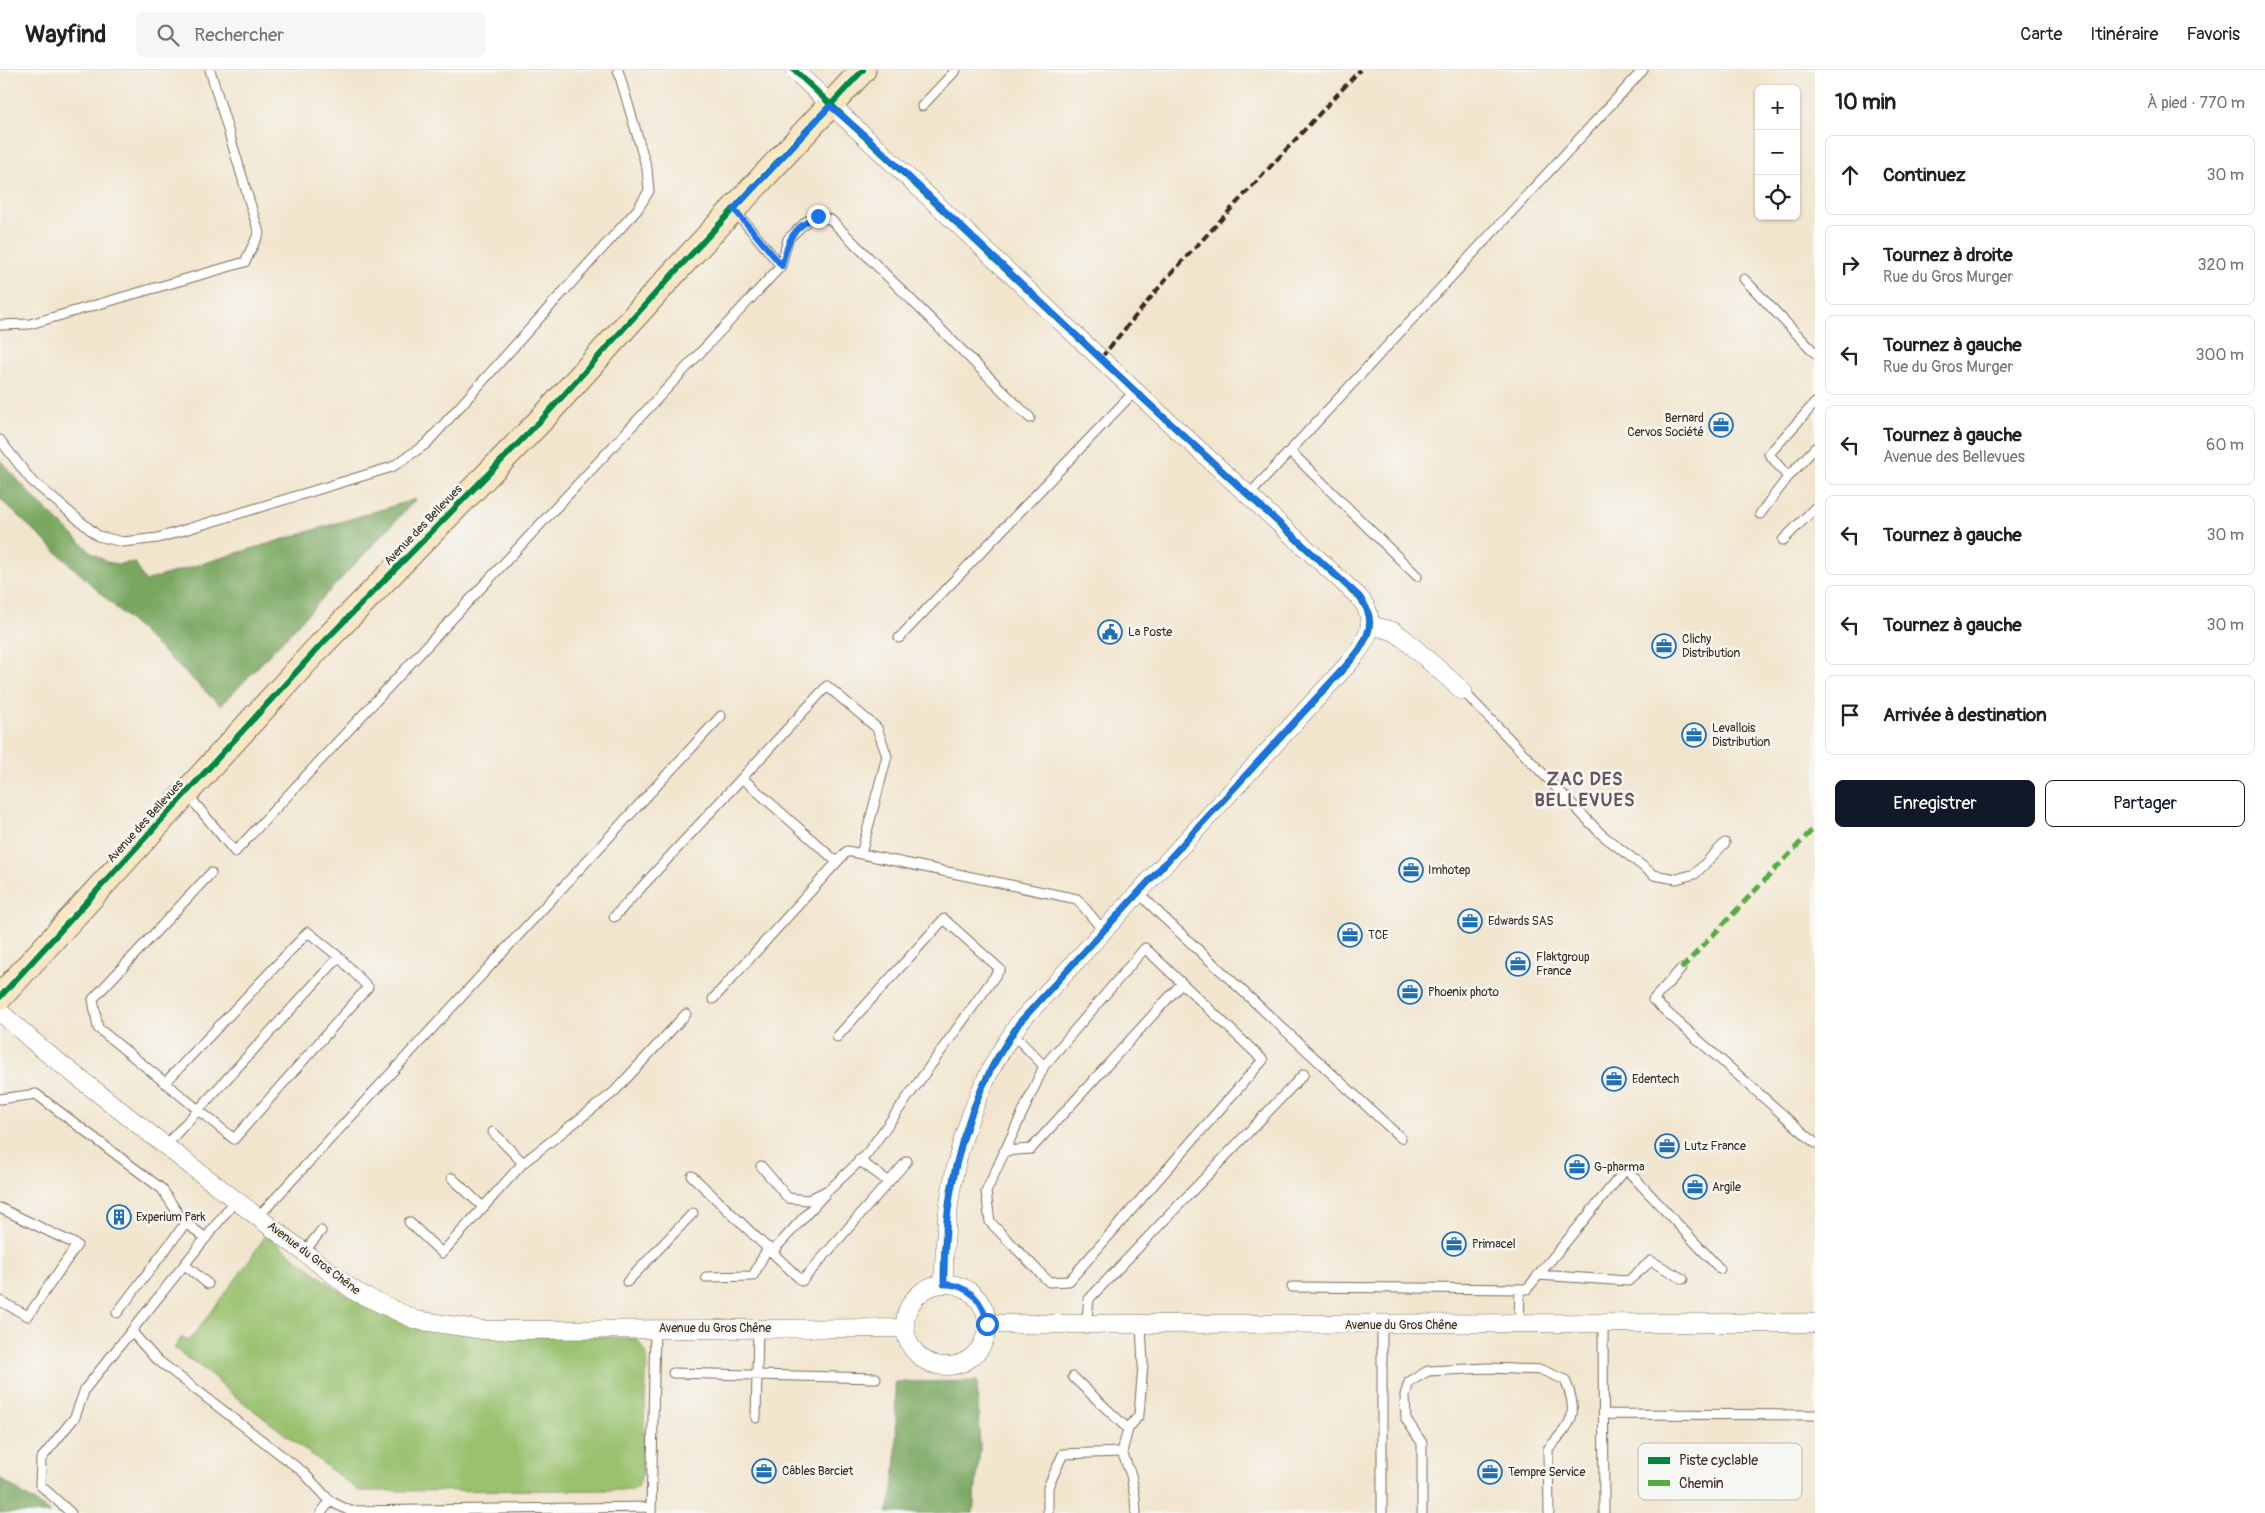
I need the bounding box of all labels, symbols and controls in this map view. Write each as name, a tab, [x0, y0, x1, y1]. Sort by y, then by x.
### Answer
search box	[136, 12, 486, 57]
text: Wayfind	[25, 20, 106, 49]
icon: search	[154, 21, 182, 49]
text: Rechercher	[194, 23, 284, 47]
text: Carte	[2020, 23, 2062, 46]
text: Itinéraire	[2090, 23, 2158, 46]
text: Favoris	[2186, 23, 2240, 46]
map controls	[1755, 85, 1800, 220]
button: +	[1755, 85, 1800, 130]
text: 10 min	[1835, 89, 1896, 116]
text: À pied · 770 m	[2147, 93, 2245, 113]
button: −	[1755, 130, 1800, 175]
icon: ahead	[1836, 161, 1864, 189]
text: Continuez	[1883, 163, 1966, 187]
text: 30 m	[2206, 165, 2244, 185]
button: locate	[1755, 175, 1800, 220]
route end	[807, 205, 830, 228]
text: Tournez à droite	[1883, 243, 2013, 267]
icon: right	[1836, 251, 1864, 279]
text: 320 m	[2198, 255, 2244, 275]
text: Rue du Gros Murger	[1883, 267, 2013, 287]
text: Tournez à gauche	[1883, 333, 2022, 357]
icon: left	[1836, 341, 1864, 369]
text: 300 m	[2196, 345, 2244, 365]
text: Rue du Gros Murger	[1883, 357, 2013, 377]
place label: Bernard Cervos Société	[1627, 411, 1704, 440]
office icon: Bernard Cervos Société	[1708, 412, 1734, 438]
text: Tournez à gauche	[1883, 423, 2022, 447]
icon: left	[1836, 431, 1864, 459]
text: 60 m	[2206, 435, 2244, 455]
text: Avenue des Bellevues	[1883, 447, 2025, 467]
street label: Avenue des Bellevues	[381, 481, 466, 569]
icon: left	[1836, 521, 1864, 549]
text: Tournez à gauche	[1883, 523, 2022, 547]
text: 30 m	[2206, 525, 2244, 545]
icon: left	[1836, 611, 1864, 639]
text: Tournez à gauche	[1883, 613, 2022, 637]
text: 30 m	[2206, 615, 2244, 635]
public building icon: La Poste	[1097, 619, 1123, 645]
place label: La Poste	[1128, 625, 1172, 640]
place label: Clichy Distribution	[1682, 632, 1741, 661]
office icon: Clichy Distribution	[1651, 633, 1677, 659]
icon: arrive	[1836, 701, 1864, 729]
text: Arrivée à destination	[1883, 703, 2047, 727]
place label: Levallois Distribution	[1712, 721, 1771, 750]
office icon: Levallois Distribution	[1681, 722, 1707, 748]
district label: ZAC DES BELLEVUES	[1535, 768, 1635, 812]
street label: Avenue des Bellevues	[104, 776, 187, 866]
button: Enregistrer	[1835, 780, 2035, 827]
button: Partager	[2045, 780, 2245, 827]
office icon: Imhotep	[1398, 857, 1424, 883]
place label: Imhotep	[1428, 863, 1471, 878]
office icon: Edwards SAS	[1457, 908, 1483, 934]
place label: Edwards SAS	[1488, 914, 1553, 929]
office icon: TCE	[1337, 922, 1363, 948]
place label: TCE	[1368, 928, 1388, 943]
place label: Flaktgroup France	[1536, 950, 1590, 979]
office icon: Flaktgroup France	[1505, 951, 1531, 977]
office icon: Phoenix photo	[1397, 979, 1423, 1005]
place label: Phoenix photo	[1428, 985, 1499, 1000]
office icon: Edentech	[1601, 1066, 1627, 1092]
place label: Edentech	[1632, 1072, 1679, 1087]
office icon: Lutz France	[1654, 1133, 1680, 1159]
place label: Lutz France	[1684, 1139, 1746, 1154]
office icon: G-pharma	[1564, 1154, 1590, 1180]
place label: G-pharma	[1594, 1160, 1645, 1175]
office icon: Argile	[1682, 1174, 1708, 1200]
place label: Argile	[1712, 1180, 1741, 1195]
building icon: Experium Park	[106, 1204, 132, 1230]
place label: Experium Park	[136, 1210, 206, 1225]
street label: Avenue du Gros Chêne	[264, 1219, 363, 1298]
office icon: Primacel	[1441, 1231, 1467, 1257]
place label: Primacel	[1472, 1237, 1516, 1252]
route start	[976, 1313, 999, 1336]
street label: Avenue du Gros Chêne	[1345, 1318, 1457, 1333]
street label: Avenue du Gros Chêne	[659, 1321, 771, 1336]
legend	[1638, 1443, 1802, 1500]
text: Piste cyclable	[1679, 1452, 1758, 1469]
office icon: Câbles Barciet	[751, 1458, 777, 1484]
office icon: Tempre Service	[1477, 1459, 1503, 1485]
place label: Câbles Barciet	[782, 1464, 853, 1479]
place label: Tempre Service	[1508, 1465, 1585, 1480]
text: Chemin	[1679, 1475, 1724, 1492]

